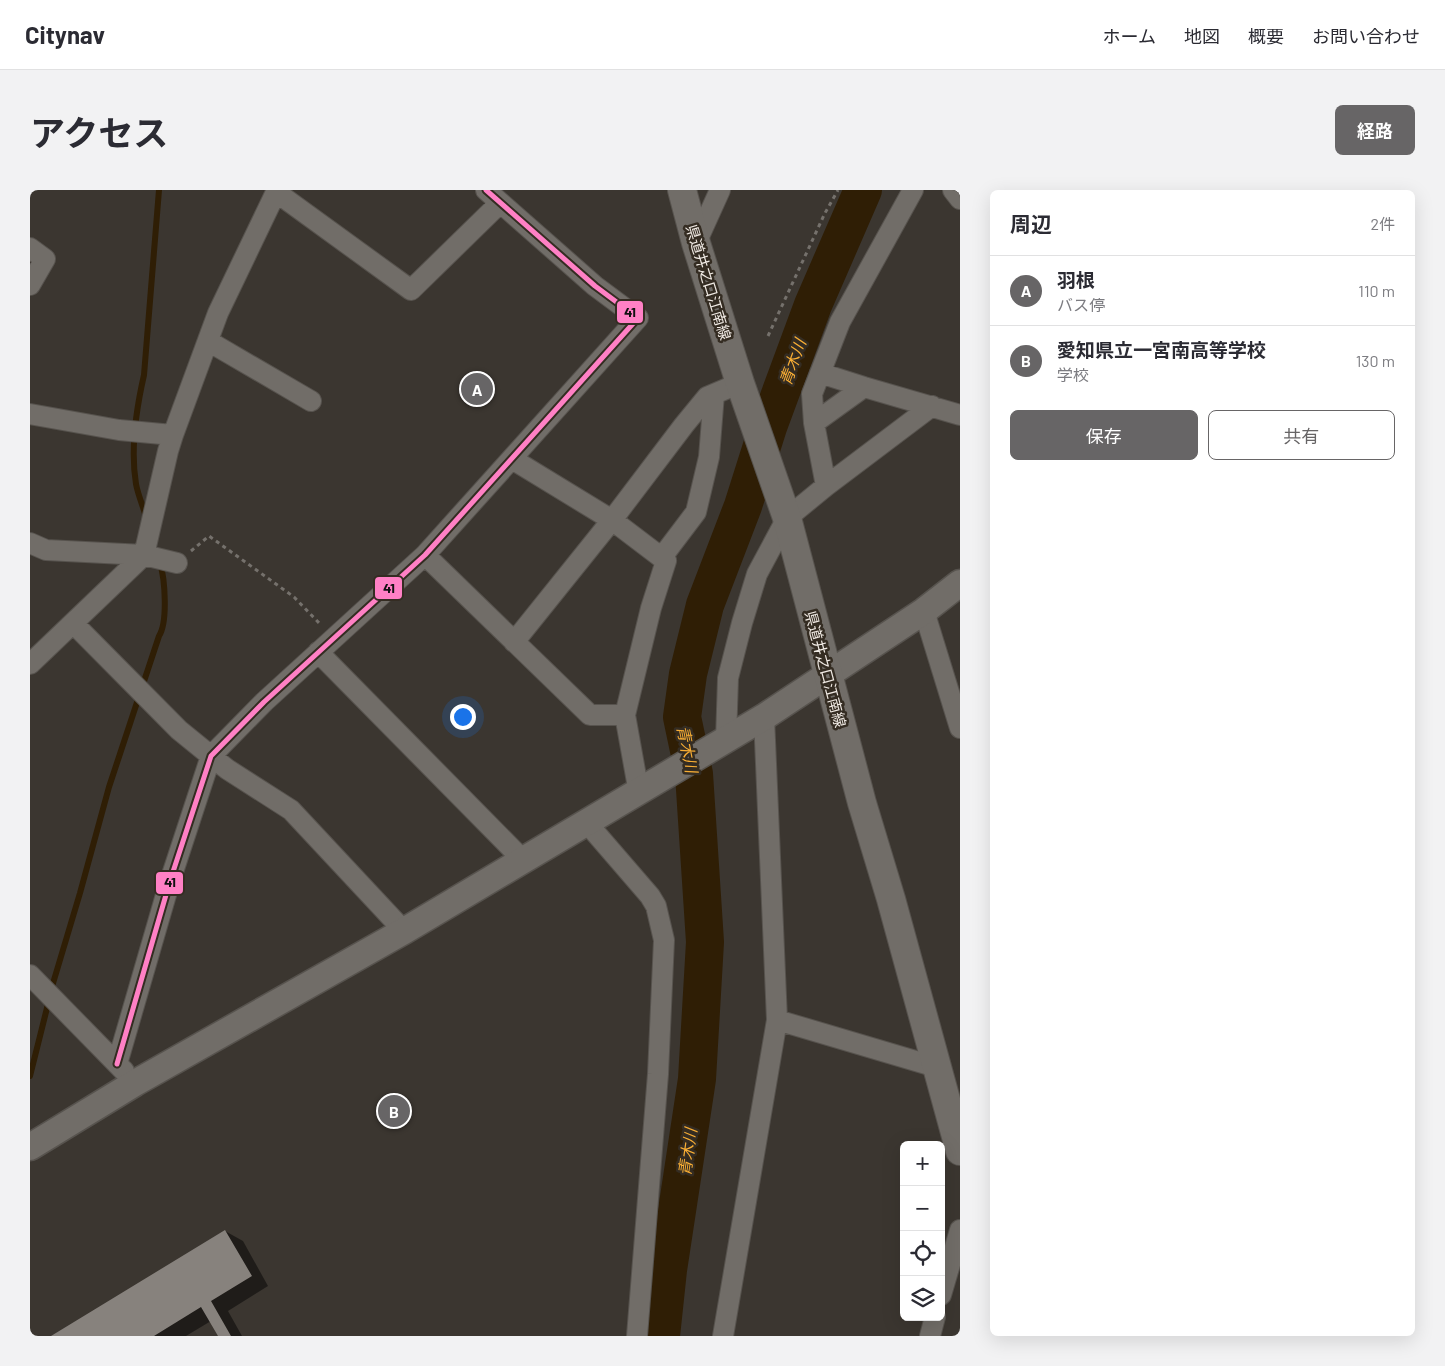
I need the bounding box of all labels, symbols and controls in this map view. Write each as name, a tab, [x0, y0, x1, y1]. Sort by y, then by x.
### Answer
text: Citynav	[25, 20, 105, 49]
text: ホーム	[1103, 25, 1156, 47]
text: 地図	[1184, 25, 1220, 47]
text: 概要	[1248, 25, 1284, 47]
text: お問い合わせ	[1312, 25, 1420, 47]
button: 経路	[1335, 105, 1415, 155]
text: アクセス	[30, 111, 168, 153]
text: 周辺	[1010, 211, 1052, 236]
text: 2件	[1370, 214, 1395, 233]
street label: 県道井之口江南線	[683, 222, 735, 342]
text: 羽根	[1057, 268, 1095, 291]
text: A	[1021, 281, 1031, 300]
text: 110 m	[1358, 281, 1395, 300]
text: バス停	[1057, 295, 1105, 314]
line badge: 41	[616, 300, 644, 324]
text: 41	[624, 303, 636, 320]
water label: 青木川	[775, 334, 810, 388]
text: 愛知県立一宮南高等学校	[1057, 338, 1266, 361]
text: B	[1021, 351, 1031, 370]
text: 130 m	[1356, 351, 1395, 370]
text: 学校	[1057, 365, 1089, 384]
pin: A	[461, 370, 493, 408]
button: 保存	[1010, 410, 1198, 460]
button: 共有	[1208, 410, 1395, 460]
line badge: 41	[374, 576, 403, 600]
text: 41	[383, 579, 395, 596]
street label: 県道井之口江南線	[802, 609, 850, 729]
your location	[450, 704, 476, 730]
water label: 青木川	[674, 724, 702, 776]
line badge: 41	[155, 871, 184, 895]
text: 41	[164, 873, 176, 890]
pin: B	[378, 1092, 410, 1130]
water label: 青木川	[674, 1125, 700, 1177]
map controls	[900, 1141, 945, 1321]
button: +	[900, 1141, 945, 1186]
button: −	[900, 1186, 945, 1231]
button: locate	[900, 1231, 945, 1276]
button: layers	[900, 1276, 945, 1321]

